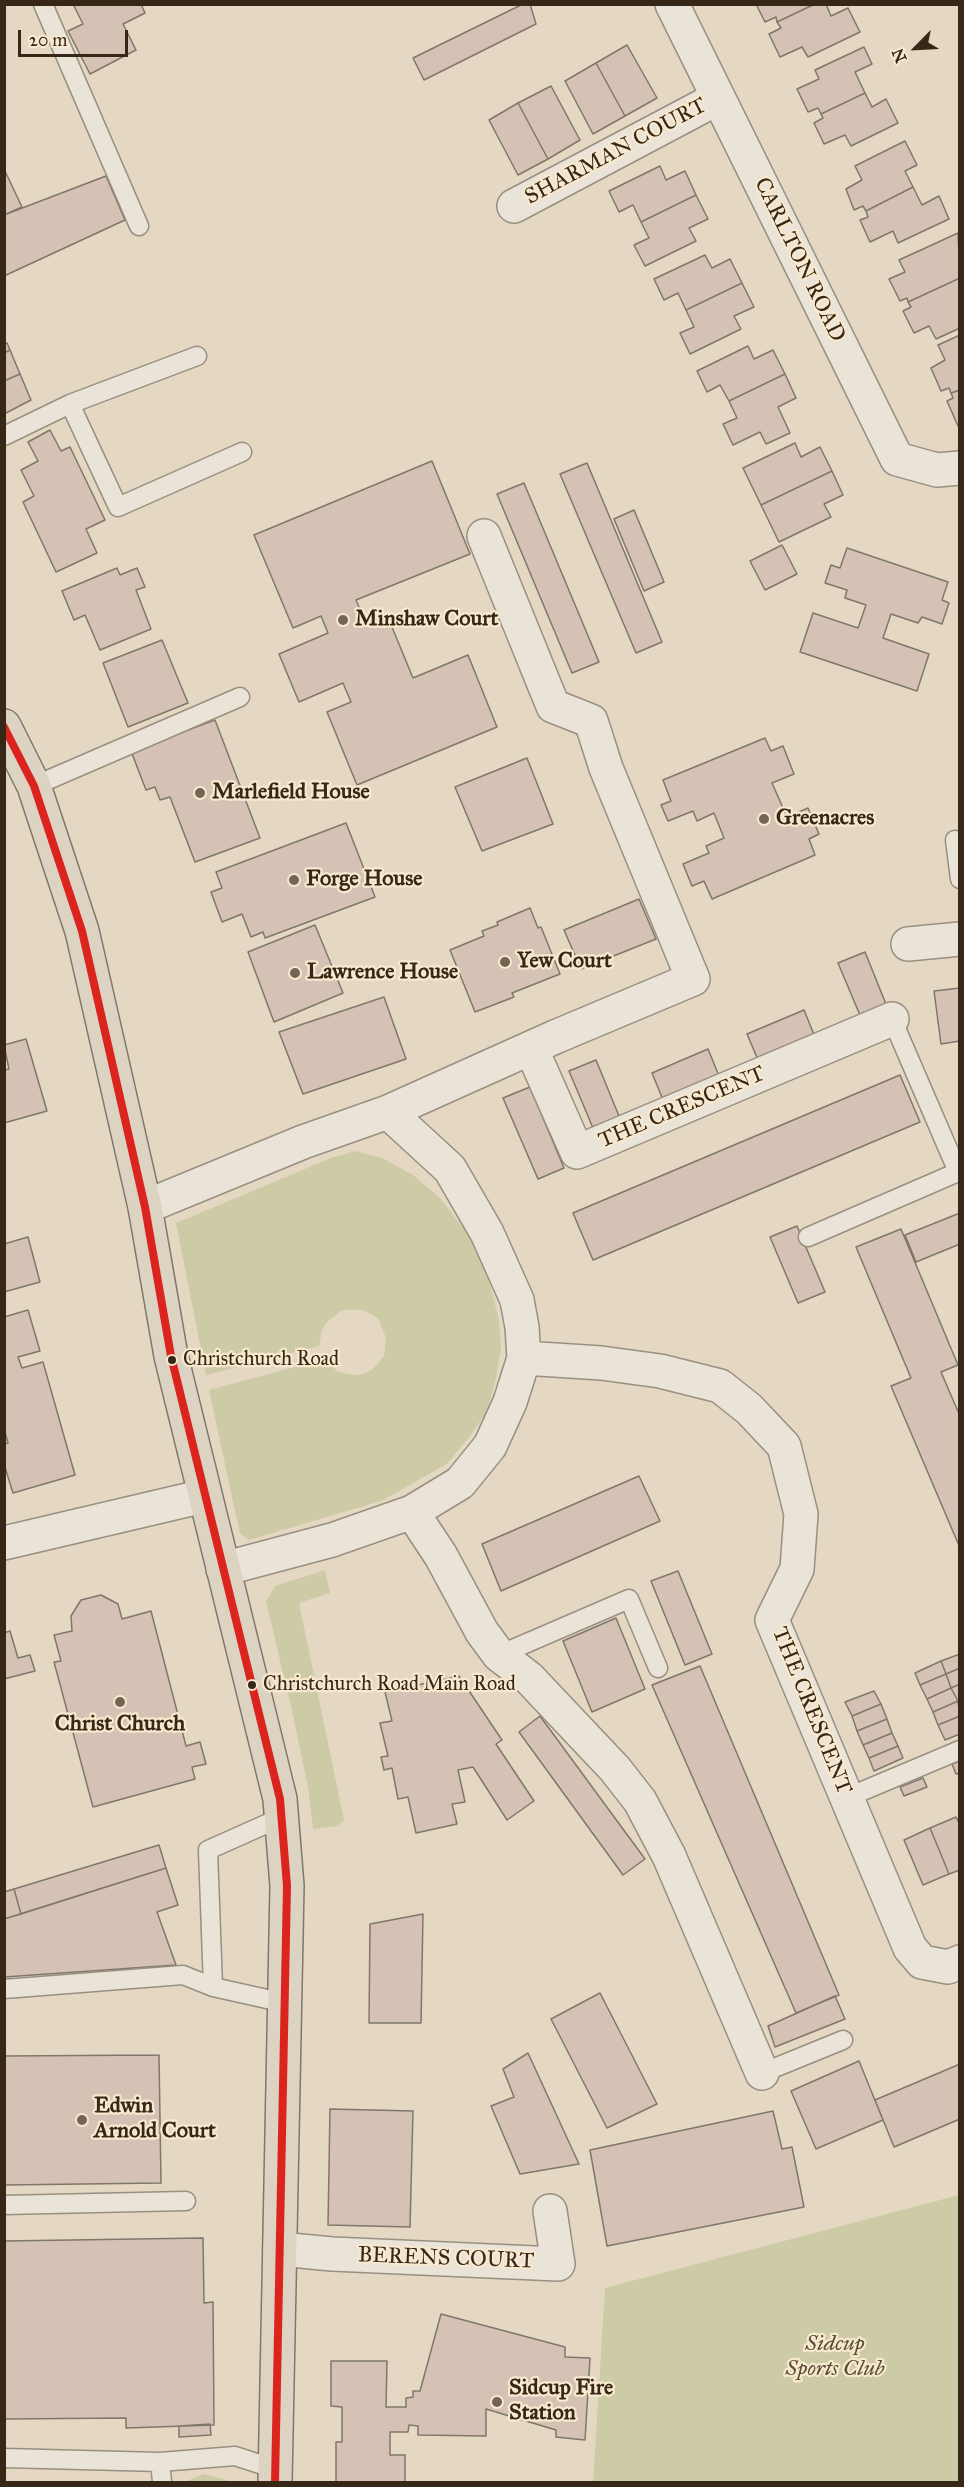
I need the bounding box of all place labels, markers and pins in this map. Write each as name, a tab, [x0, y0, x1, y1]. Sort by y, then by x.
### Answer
place label: Minshaw Court	[355, 607, 498, 633]
marker: Minshaw Court	[336, 613, 350, 627]
place label: Marlefield House	[212, 780, 370, 806]
marker: Marlefield House	[193, 786, 207, 800]
place label: Greenacres	[776, 806, 874, 832]
marker: Greenacres	[757, 812, 771, 826]
place label: Forge House	[306, 867, 422, 893]
marker: Forge House	[287, 873, 301, 887]
place label: Yew Court	[517, 949, 612, 975]
marker: Yew Court	[498, 955, 512, 969]
place label: Lawrence House	[307, 960, 458, 986]
marker: Lawrence House	[288, 966, 302, 980]
place label: Christchurch Road	[183, 1348, 339, 1372]
marker: Christchurch Road	[166, 1354, 178, 1366]
place label: Christchurch Road Main Road	[263, 1673, 516, 1697]
marker: Christchurch Road Main Road	[246, 1679, 258, 1691]
marker: Christ Church	[113, 1695, 127, 1709]
place label: Christ Church	[55, 1712, 185, 1738]
place label: Edwin Arnold Court	[94, 2094, 216, 2146]
marker: Edwin Arnold Court	[75, 2113, 89, 2127]
place label: Sidcup Fire Station	[509, 2376, 613, 2428]
marker: Sidcup Fire Station	[490, 2395, 504, 2409]

